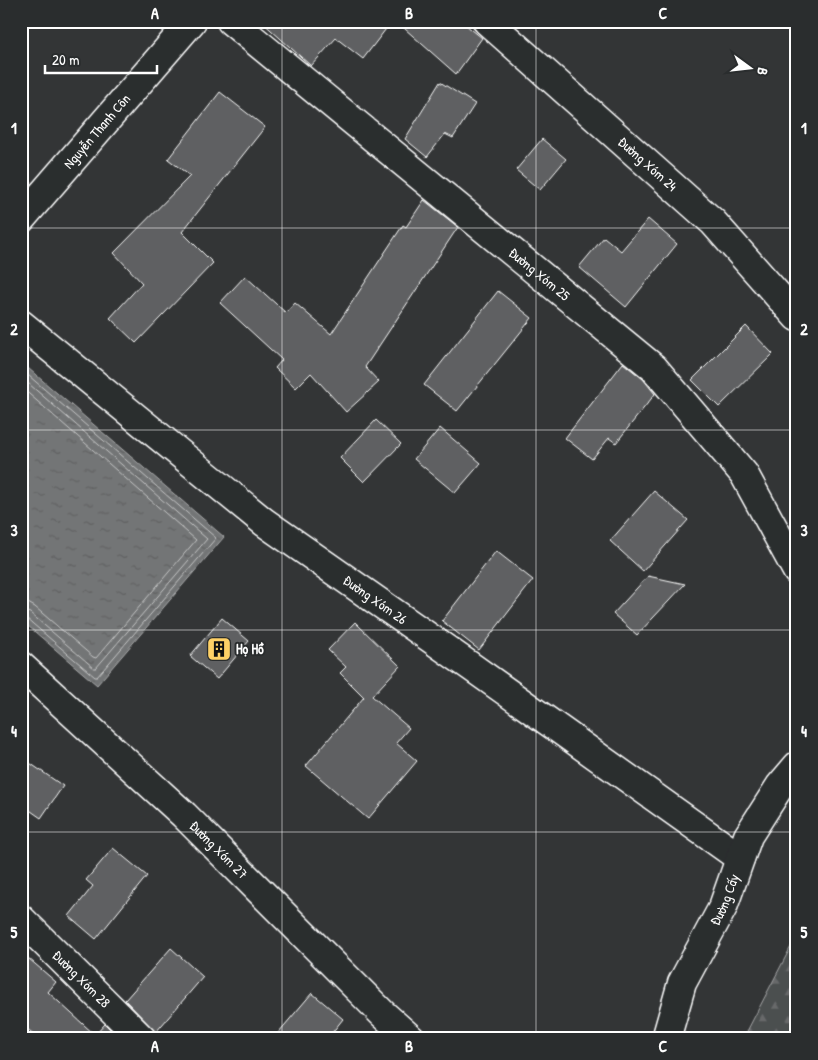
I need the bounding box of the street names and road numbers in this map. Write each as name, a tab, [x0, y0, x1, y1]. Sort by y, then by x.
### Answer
street label: Nguyễn Thanh Côn	[59, 89, 134, 172]
street label: Đường Xóm 24	[614, 132, 682, 195]
street label: Đường Xóm 25	[505, 243, 575, 305]
street label: Đường Xóm 26	[340, 570, 411, 628]
street label: Đường Xóm 27	[186, 816, 252, 883]
street label: Đường Cấy	[705, 871, 744, 928]
street label: Đường Xóm 28	[49, 946, 115, 1011]

